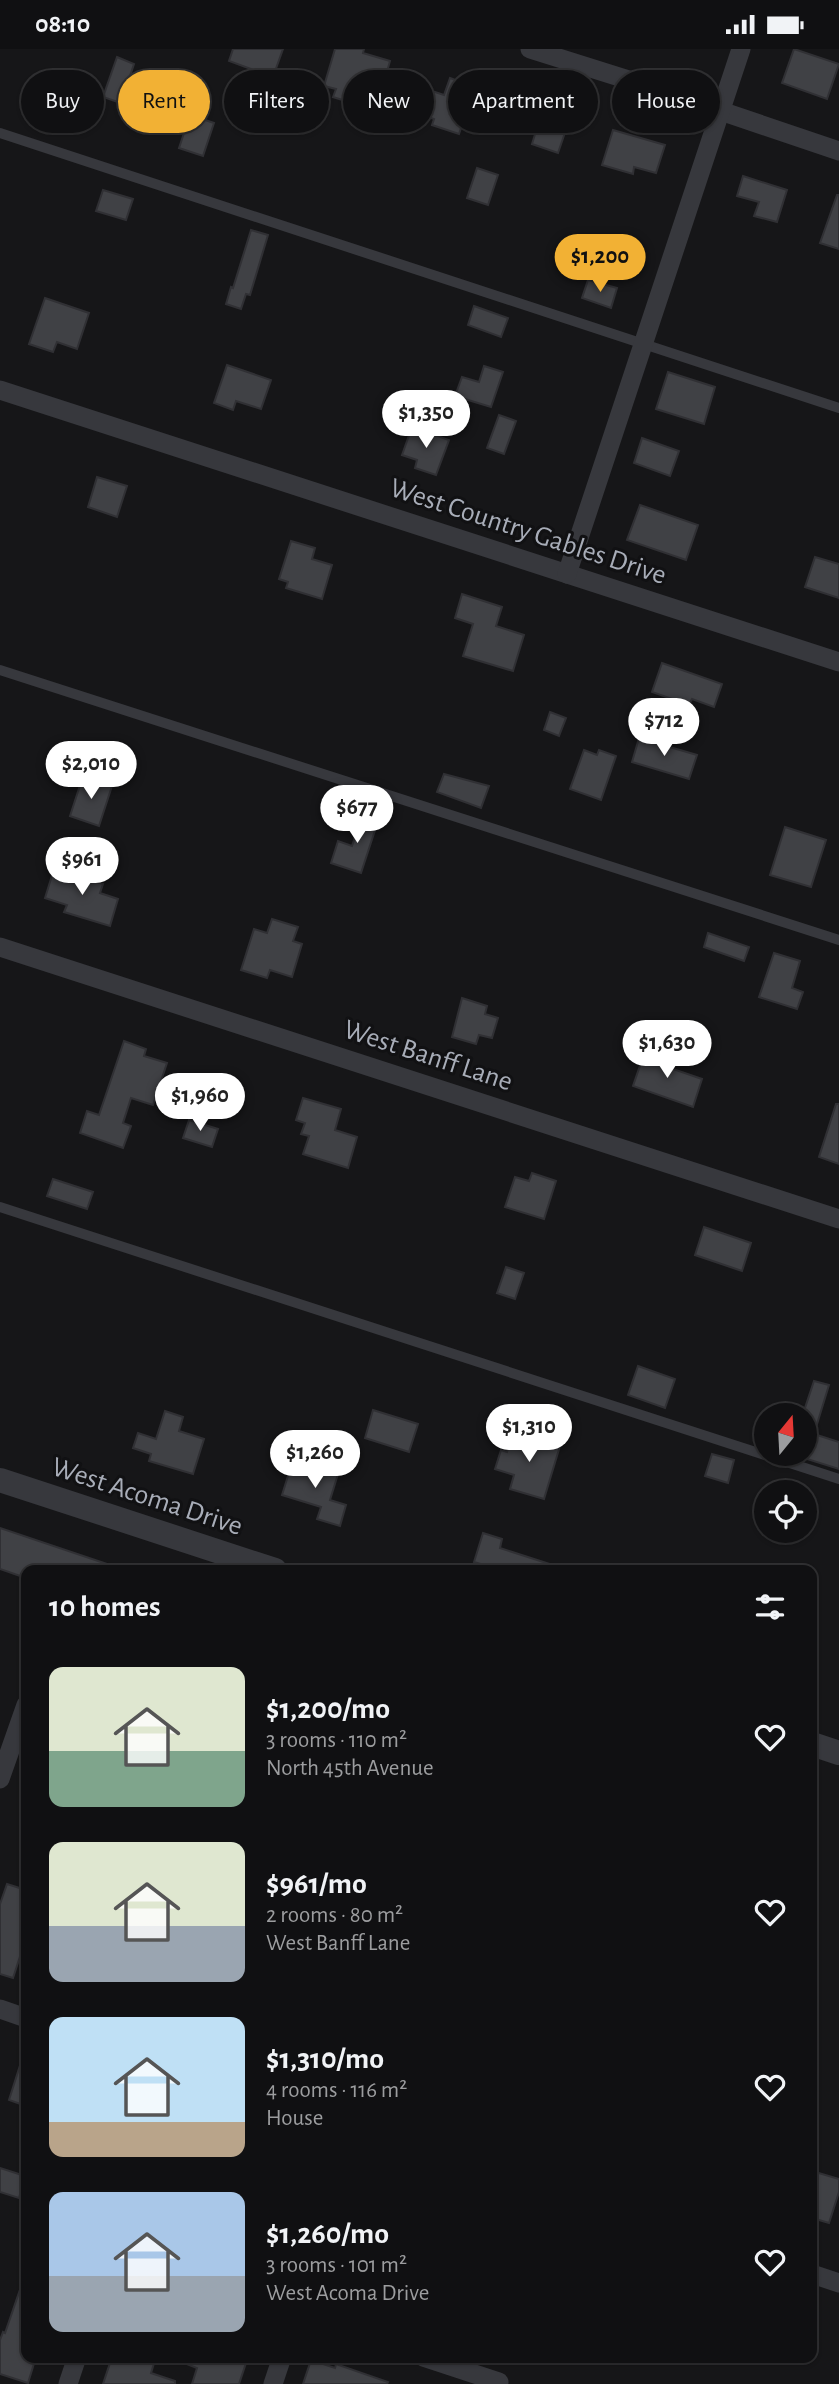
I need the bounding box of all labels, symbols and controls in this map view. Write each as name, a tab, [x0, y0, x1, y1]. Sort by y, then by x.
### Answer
text: 08:10	[35, 11, 90, 37]
chip: Buy	[21, 70, 104, 133]
chip: Rent	[118, 70, 210, 133]
chip: Filters	[224, 70, 329, 133]
chip: New	[343, 70, 434, 133]
chip: Apartment	[448, 70, 598, 133]
chip: House	[612, 70, 720, 133]
pin: $1,200	[543, 235, 657, 294]
text: $1,200	[571, 245, 629, 268]
pin: $1,350	[369, 391, 483, 450]
text: $1,350	[398, 401, 454, 424]
street label: West Country Gables Drive	[386, 474, 670, 590]
pin: $712	[623, 699, 705, 758]
text: $712	[644, 709, 684, 732]
pin: $2,010	[34, 741, 148, 801]
text: $2,010	[62, 752, 120, 775]
pin: $677	[316, 785, 398, 845]
text: $677	[336, 796, 378, 819]
pin: $961	[41, 837, 123, 897]
text: $961	[62, 848, 102, 871]
street label: West Banff Lane	[340, 1016, 516, 1096]
pin: $1,630	[610, 1021, 724, 1080]
text: $1,630	[639, 1031, 695, 1054]
pin: $1,960	[143, 1073, 257, 1133]
text: $1,960	[171, 1084, 229, 1107]
north arrow	[754, 1403, 817, 1467]
map controls	[754, 1403, 817, 1543]
pin: $1,310	[472, 1405, 586, 1464]
text: $1,310	[502, 1415, 556, 1438]
pin: $1,260	[258, 1431, 372, 1490]
text: $1,260	[286, 1441, 344, 1464]
street label: West Acoma Drive	[48, 1453, 246, 1541]
button: locate	[754, 1480, 817, 1543]
icon: filters	[751, 1588, 789, 1626]
text: 10 homes	[49, 1592, 160, 1622]
text: $1,200/mo	[266, 1694, 390, 1724]
icon: home	[105, 1695, 189, 1779]
icon: heart	[751, 1718, 789, 1756]
text: 3 rooms · 110 m²	[266, 1729, 407, 1752]
text: North 45th Avenue	[266, 1757, 434, 1780]
text: $961/mo	[266, 1869, 367, 1899]
icon: home	[105, 1870, 189, 1954]
icon: heart	[751, 1893, 789, 1931]
text: 2 rooms · 80 m²	[266, 1904, 403, 1927]
text: West Banff Lane	[266, 1932, 410, 1955]
text: $1,310/mo	[266, 2044, 384, 2074]
icon: home	[105, 2045, 189, 2129]
icon: heart	[751, 2068, 789, 2106]
text: 4 rooms · 116 m²	[266, 2079, 407, 2102]
text: House	[266, 2107, 323, 2130]
text: $1,260/mo	[266, 2219, 389, 2249]
icon: home	[105, 2220, 189, 2304]
icon: heart	[751, 2243, 789, 2281]
text: 3 rooms · 101 m²	[266, 2254, 407, 2277]
text: West Acoma Drive	[266, 2282, 429, 2305]

